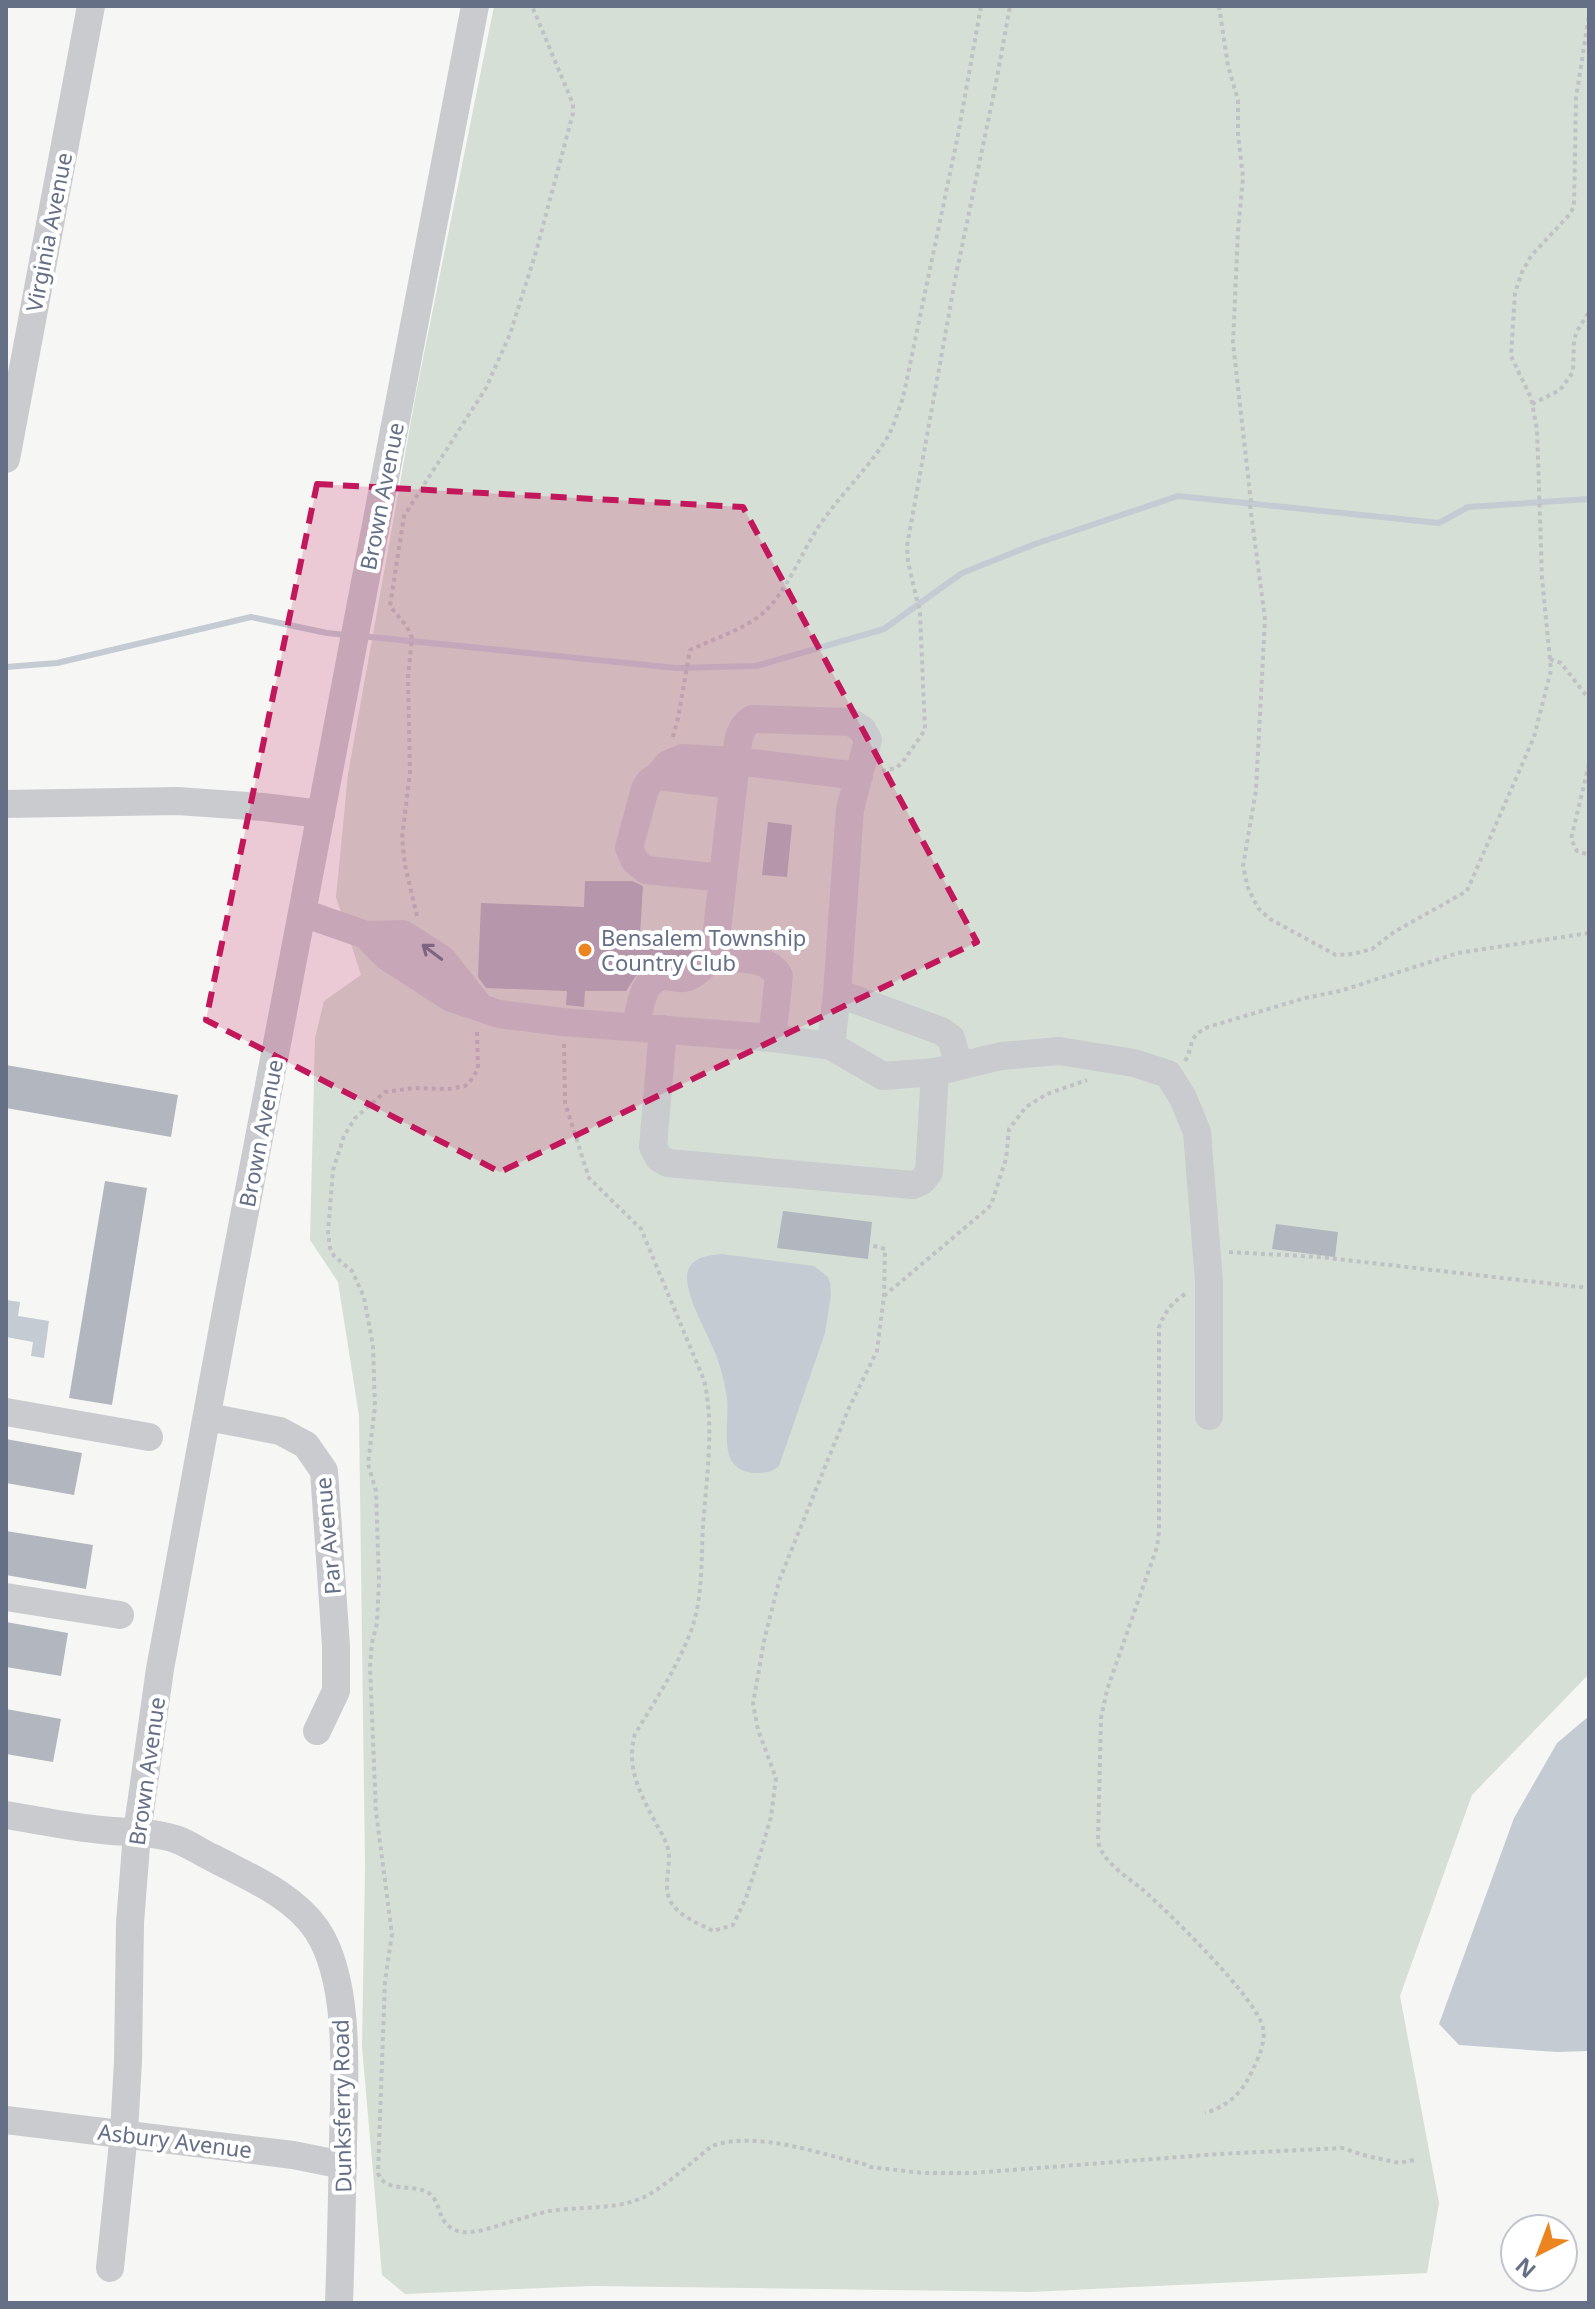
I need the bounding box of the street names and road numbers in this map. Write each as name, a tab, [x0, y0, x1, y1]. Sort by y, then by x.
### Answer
street label: Virginia Avenue	[18, 150, 78, 314]
street label: Brown Avenue	[352, 420, 410, 572]
street label: Brown Avenue	[231, 1057, 289, 1209]
street label: Par Avenue	[307, 1476, 347, 1596]
street label: Brown Avenue	[121, 1695, 171, 1847]
street label: Dunksferry Road	[324, 2019, 358, 2193]
street label: Asbury Avenue	[96, 2116, 254, 2164]

